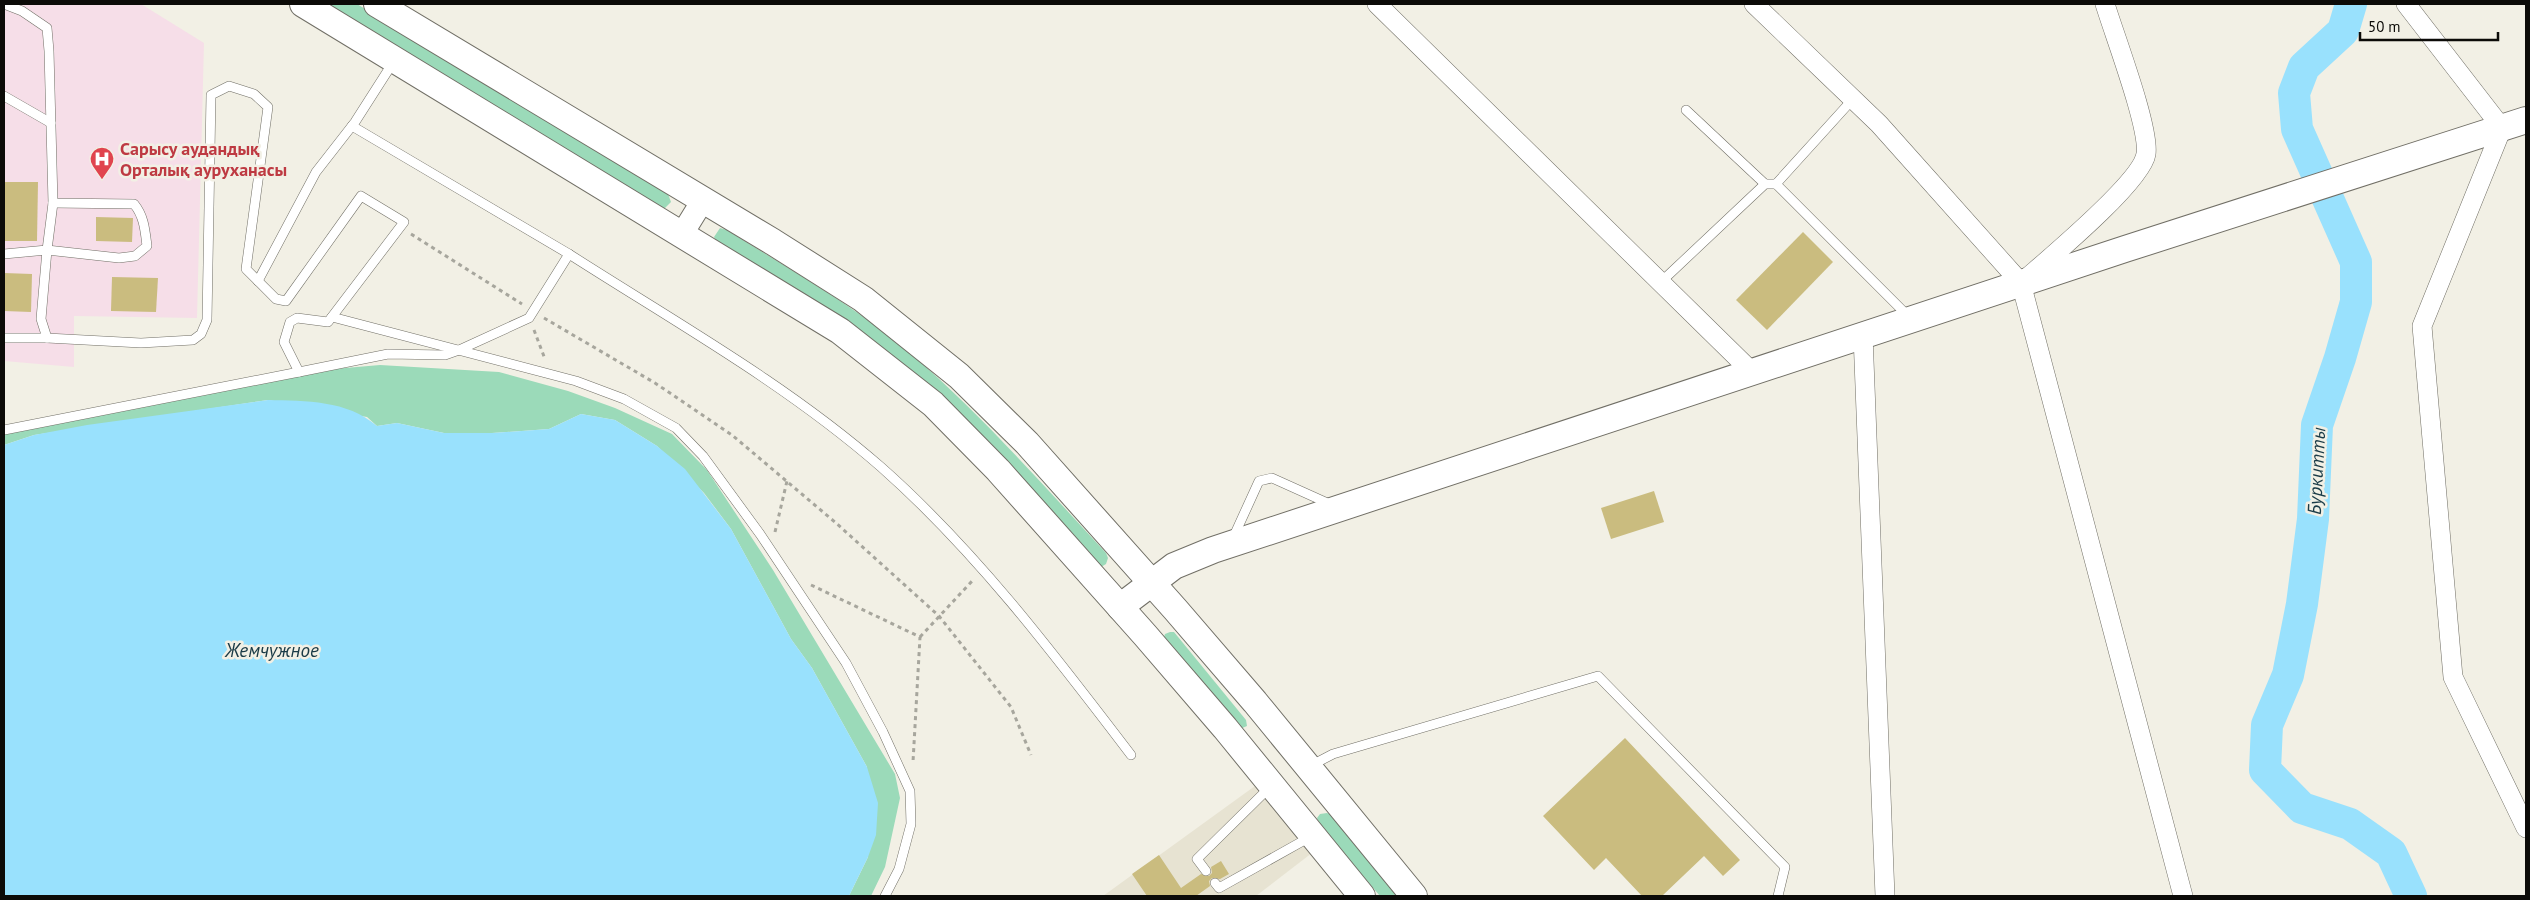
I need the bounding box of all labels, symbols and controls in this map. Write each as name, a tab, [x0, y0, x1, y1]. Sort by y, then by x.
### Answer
scale bar	[2360, 10, 2498, 42]
text: 50 m	[2368, 17, 2401, 36]
place label: Сарысу аудандық Орталық ауруханасы	[120, 137, 287, 181]
hospital icon: Сарысу аудандық Орталық ауруханасы	[89, 146, 115, 180]
water label: Буркитты	[2302, 427, 2330, 515]
water label: Жемчужное	[224, 638, 319, 662]

